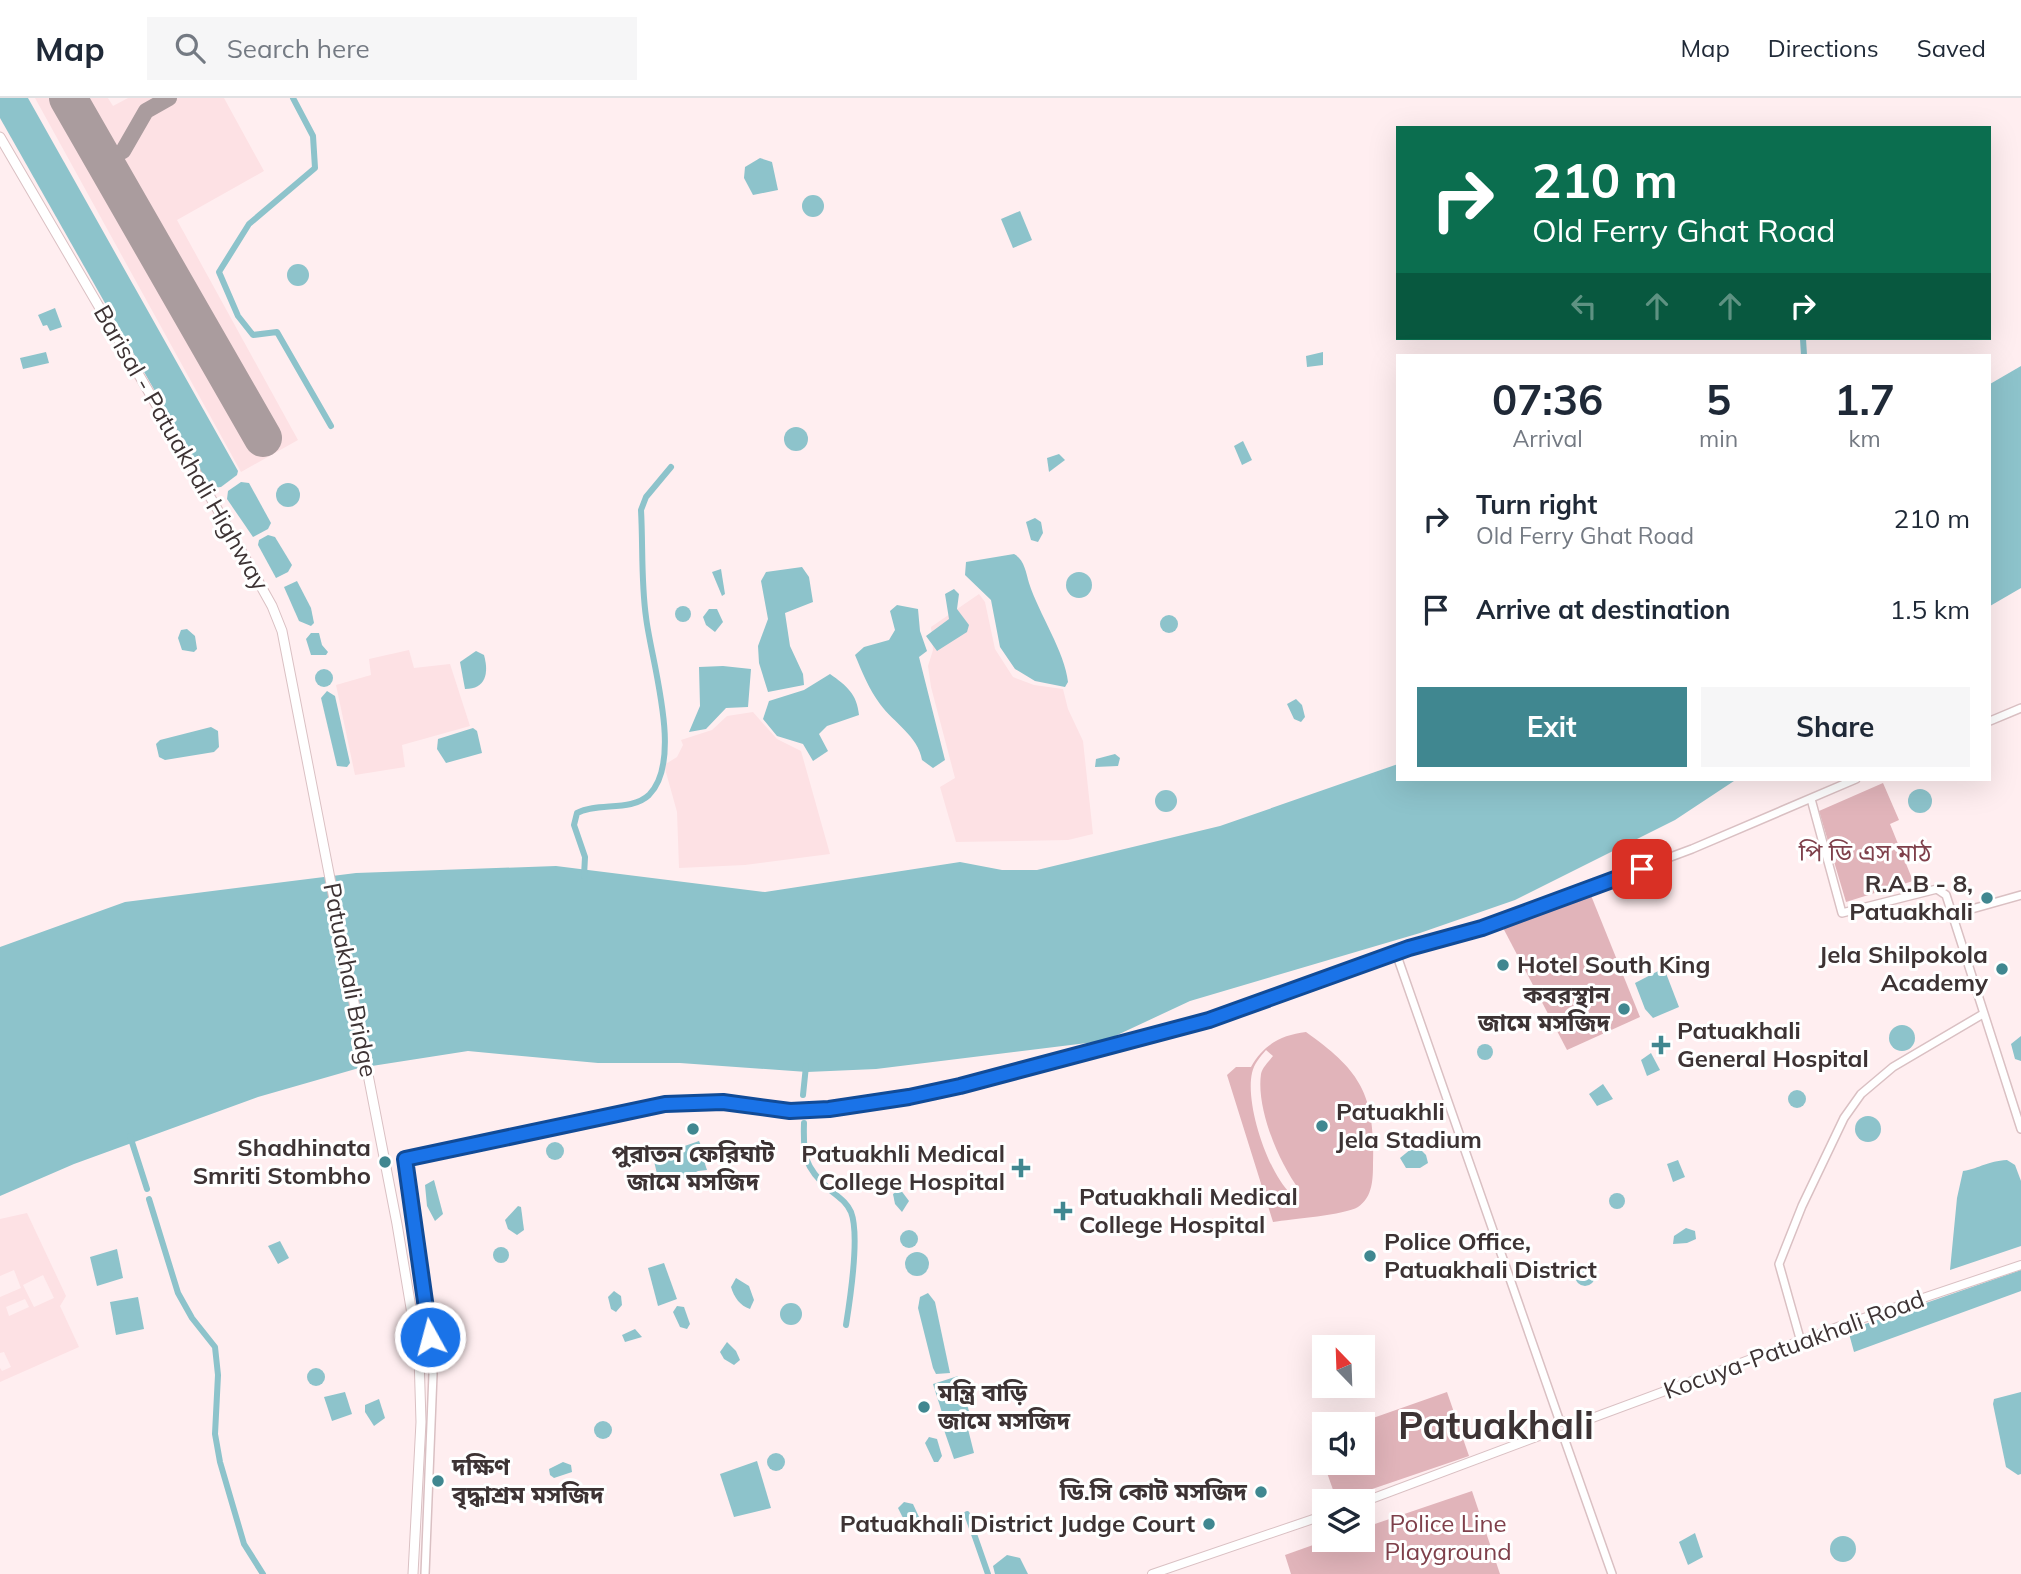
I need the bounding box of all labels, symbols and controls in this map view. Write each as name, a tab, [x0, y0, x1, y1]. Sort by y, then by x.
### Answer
search box	[147, 17, 637, 80]
text: Map	[35, 28, 105, 69]
icon: search	[171, 29, 209, 67]
text: Search here	[227, 32, 370, 65]
text: Map	[1680, 33, 1730, 63]
text: Directions	[1768, 33, 1879, 63]
text: Saved	[1917, 33, 1986, 63]
text: 210 m	[1532, 149, 1678, 210]
icon: right	[1417, 154, 1508, 245]
text: Old Ferry Ghat Road	[1532, 210, 1836, 250]
icon: left	[1565, 287, 1603, 325]
icon: ahead	[1638, 287, 1676, 325]
icon: ahead	[1711, 287, 1749, 325]
icon: right	[1784, 287, 1822, 325]
street label: Barisal - Patuakhali Highway	[88, 299, 276, 596]
text: 07:36	[1492, 373, 1603, 426]
text: 5	[1706, 373, 1731, 426]
text: 1.7	[1834, 373, 1895, 426]
text: Arrival	[1512, 424, 1583, 453]
text: min	[1699, 424, 1738, 453]
text: km	[1849, 424, 1881, 453]
text: Turn right	[1476, 488, 1597, 521]
icon: right	[1417, 500, 1455, 538]
text: 210 m	[1894, 502, 1970, 535]
text: Old Ferry Ghat Road	[1476, 521, 1694, 550]
icon: arrive	[1417, 591, 1455, 629]
text: Arrive at destination	[1476, 593, 1731, 626]
text: 1.5 km	[1890, 593, 1970, 626]
button: Exit	[1417, 687, 1687, 767]
button: Share	[1701, 687, 1970, 767]
park label: পি ডি এস মাঠ	[1798, 837, 1932, 867]
pin	[1612, 839, 1672, 899]
icon: arrive	[1623, 850, 1661, 888]
place label: R.A.B - 8, Patuakhali	[1849, 868, 1973, 926]
street label: Patuakhali Bridge	[317, 880, 385, 1079]
marker: R.A.B - 8, Patuakhali	[1979, 890, 1995, 906]
place label: Jela Shilpokola Academy	[1819, 939, 1989, 997]
place label: Hotel South King	[1517, 949, 1710, 979]
marker: Hotel South King	[1495, 957, 1511, 973]
marker: Jela Shilpokola Academy	[1994, 961, 2010, 977]
place label: কবরস্থান জামে মসজিদ	[1477, 979, 1611, 1037]
marker: কবরস্থান জামে মসজিদ	[1616, 1001, 1632, 1017]
place label: Patuakhali General Hospital	[1677, 1015, 1869, 1073]
marker: Patuakhali General Hospital	[1651, 1035, 1671, 1055]
place label: Patuakhli Jela Stadium	[1336, 1096, 1482, 1154]
marker: Patuakhli Jela Stadium	[1314, 1118, 1330, 1134]
marker: পুরাতন ফেরিঘাট জামে মসজিদ	[685, 1121, 701, 1137]
place label: Shadhinata Smriti Stombho	[193, 1132, 371, 1190]
place label: পুরাতন ফেরিঘাট জামে মসজিদ	[611, 1138, 775, 1196]
place label: Patuakhli Medical College Hospital	[801, 1138, 1005, 1196]
marker: Shadhinata Smriti Stombho	[377, 1154, 393, 1170]
marker: Patuakhli Medical College Hospital	[1011, 1158, 1031, 1178]
place label: Patuakhali Medical College Hospital	[1079, 1181, 1298, 1239]
marker: Patuakhali Medical College Hospital	[1053, 1201, 1073, 1221]
place label: Police Office, Patuakhali District	[1384, 1226, 1597, 1284]
marker: Police Office, Patuakhali District	[1362, 1248, 1378, 1264]
street label: Kocuya-Patuakhali Road	[1659, 1283, 1928, 1405]
position arrow	[393, 1300, 467, 1374]
north arrow	[1312, 1335, 1376, 1398]
map controls	[1312, 1335, 1375, 1552]
place label: মন্ত্রি বাড়ি জামে মসজিদ	[937, 1377, 1070, 1435]
marker: মন্ত্রি বাড়ি জামে মসজিদ	[916, 1399, 932, 1415]
district label: Patuakhali	[1398, 1401, 1594, 1449]
button: sound	[1312, 1412, 1375, 1475]
place label: দক্ষিণ বৃদ্ধাশ্রম মসজিদ	[451, 1451, 604, 1510]
marker: দক্ষিণ বৃদ্ধাশ্রম মসজিদ	[430, 1473, 446, 1489]
place label: ডি.সি কোট মসজিদ	[1059, 1476, 1247, 1506]
marker: ডি.সি কোট মসজিদ	[1253, 1484, 1269, 1500]
button: layers	[1312, 1489, 1375, 1552]
place label: Patuakhali District Judge Court	[840, 1508, 1195, 1538]
park label: Police Line Playground	[1384, 1508, 1512, 1566]
marker: Patuakhali District Judge Court	[1201, 1516, 1217, 1532]

